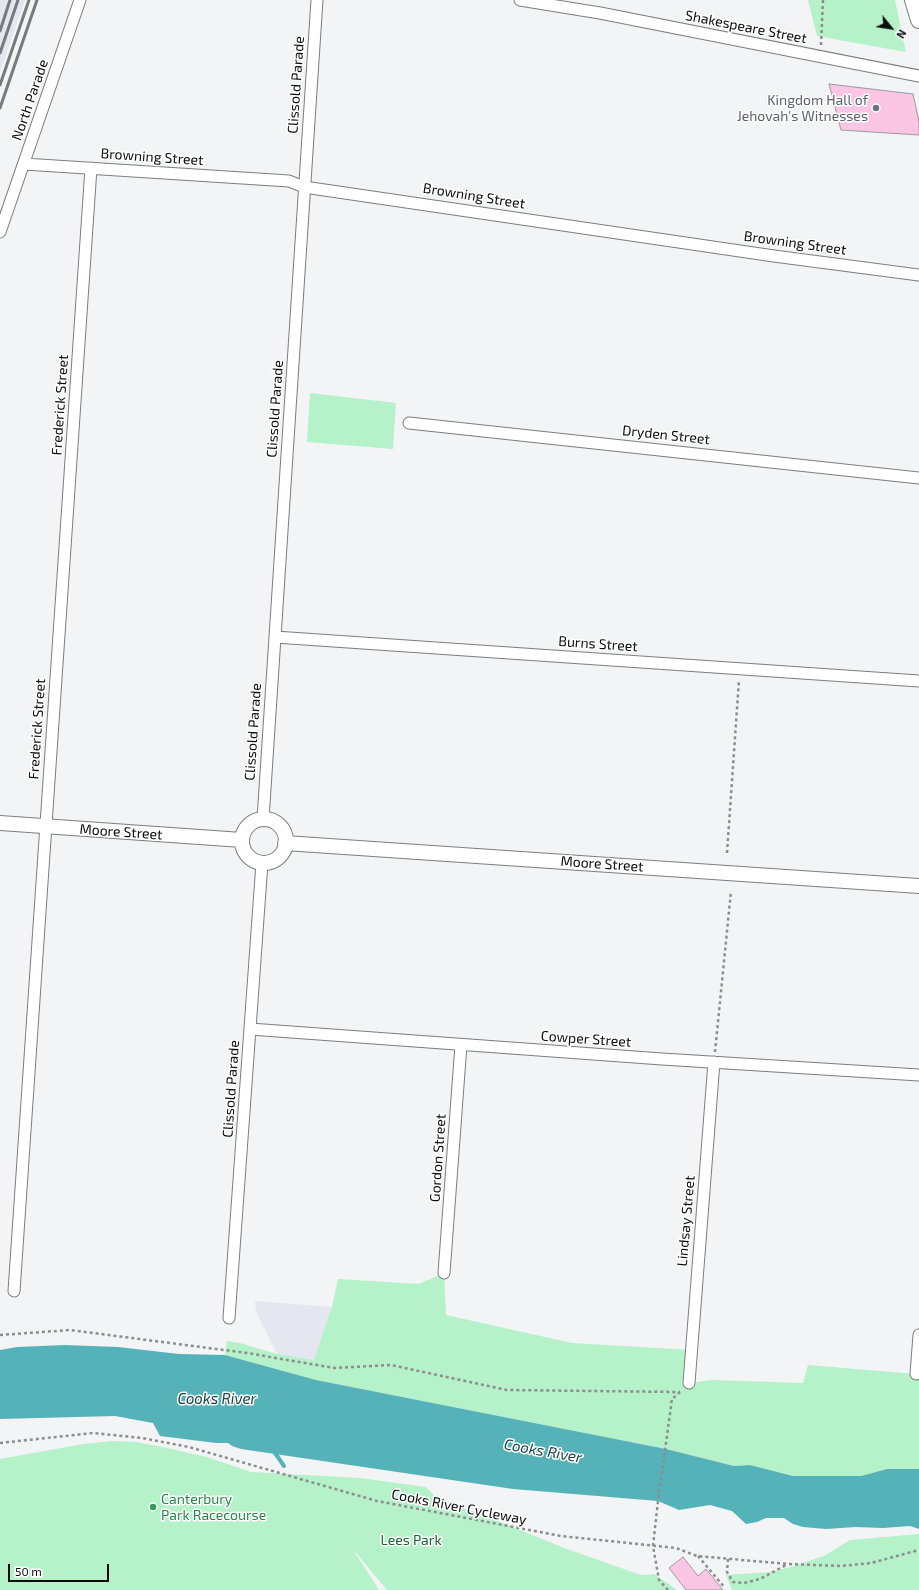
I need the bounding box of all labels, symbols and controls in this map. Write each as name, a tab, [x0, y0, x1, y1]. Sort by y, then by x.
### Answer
street label: Shakespeare Street	[684, 7, 808, 47]
north arrow	[871, 8, 911, 48]
text: N	[894, 28, 909, 41]
street label: Clissold Parade	[284, 36, 308, 134]
street label: North Parade	[8, 57, 52, 143]
place label: Kingdom Hall of Jehovah's Witnesses	[737, 92, 868, 124]
marker: Kingdom Hall of Jehovah's Witnesses	[871, 103, 881, 113]
street label: Browning Street	[100, 145, 204, 169]
street label: Browning Street	[422, 180, 526, 212]
street label: Browning Street	[743, 228, 847, 258]
street label: Frederick Street	[48, 354, 72, 456]
street label: Clissold Parade	[263, 360, 287, 458]
street label: Dryden Street	[621, 422, 711, 448]
street label: Burns Street	[558, 633, 638, 655]
street label: Frederick Street	[25, 678, 49, 780]
street label: Clissold Parade	[241, 683, 265, 781]
street label: Moore Street	[79, 821, 163, 843]
street label: Moore Street	[560, 853, 644, 875]
street label: Cowper Street	[540, 1027, 632, 1051]
street label: Clissold Parade	[219, 1040, 243, 1138]
street label: Gordon Street	[427, 1113, 449, 1203]
street label: Lindsay Street	[674, 1175, 698, 1267]
water label: Cooks River	[177, 1390, 257, 1408]
water label: Cooks River	[503, 1435, 583, 1467]
street label: Cooks River Cycleway	[390, 1486, 528, 1528]
place label: Canterbury Park Racecourse	[161, 1491, 266, 1524]
marker: Canterbury Park Racecourse	[148, 1502, 158, 1512]
park label: Lees Park	[380, 1532, 442, 1548]
scale bar	[10, 1556, 111, 1582]
text: 50 m	[15, 1564, 42, 1578]

